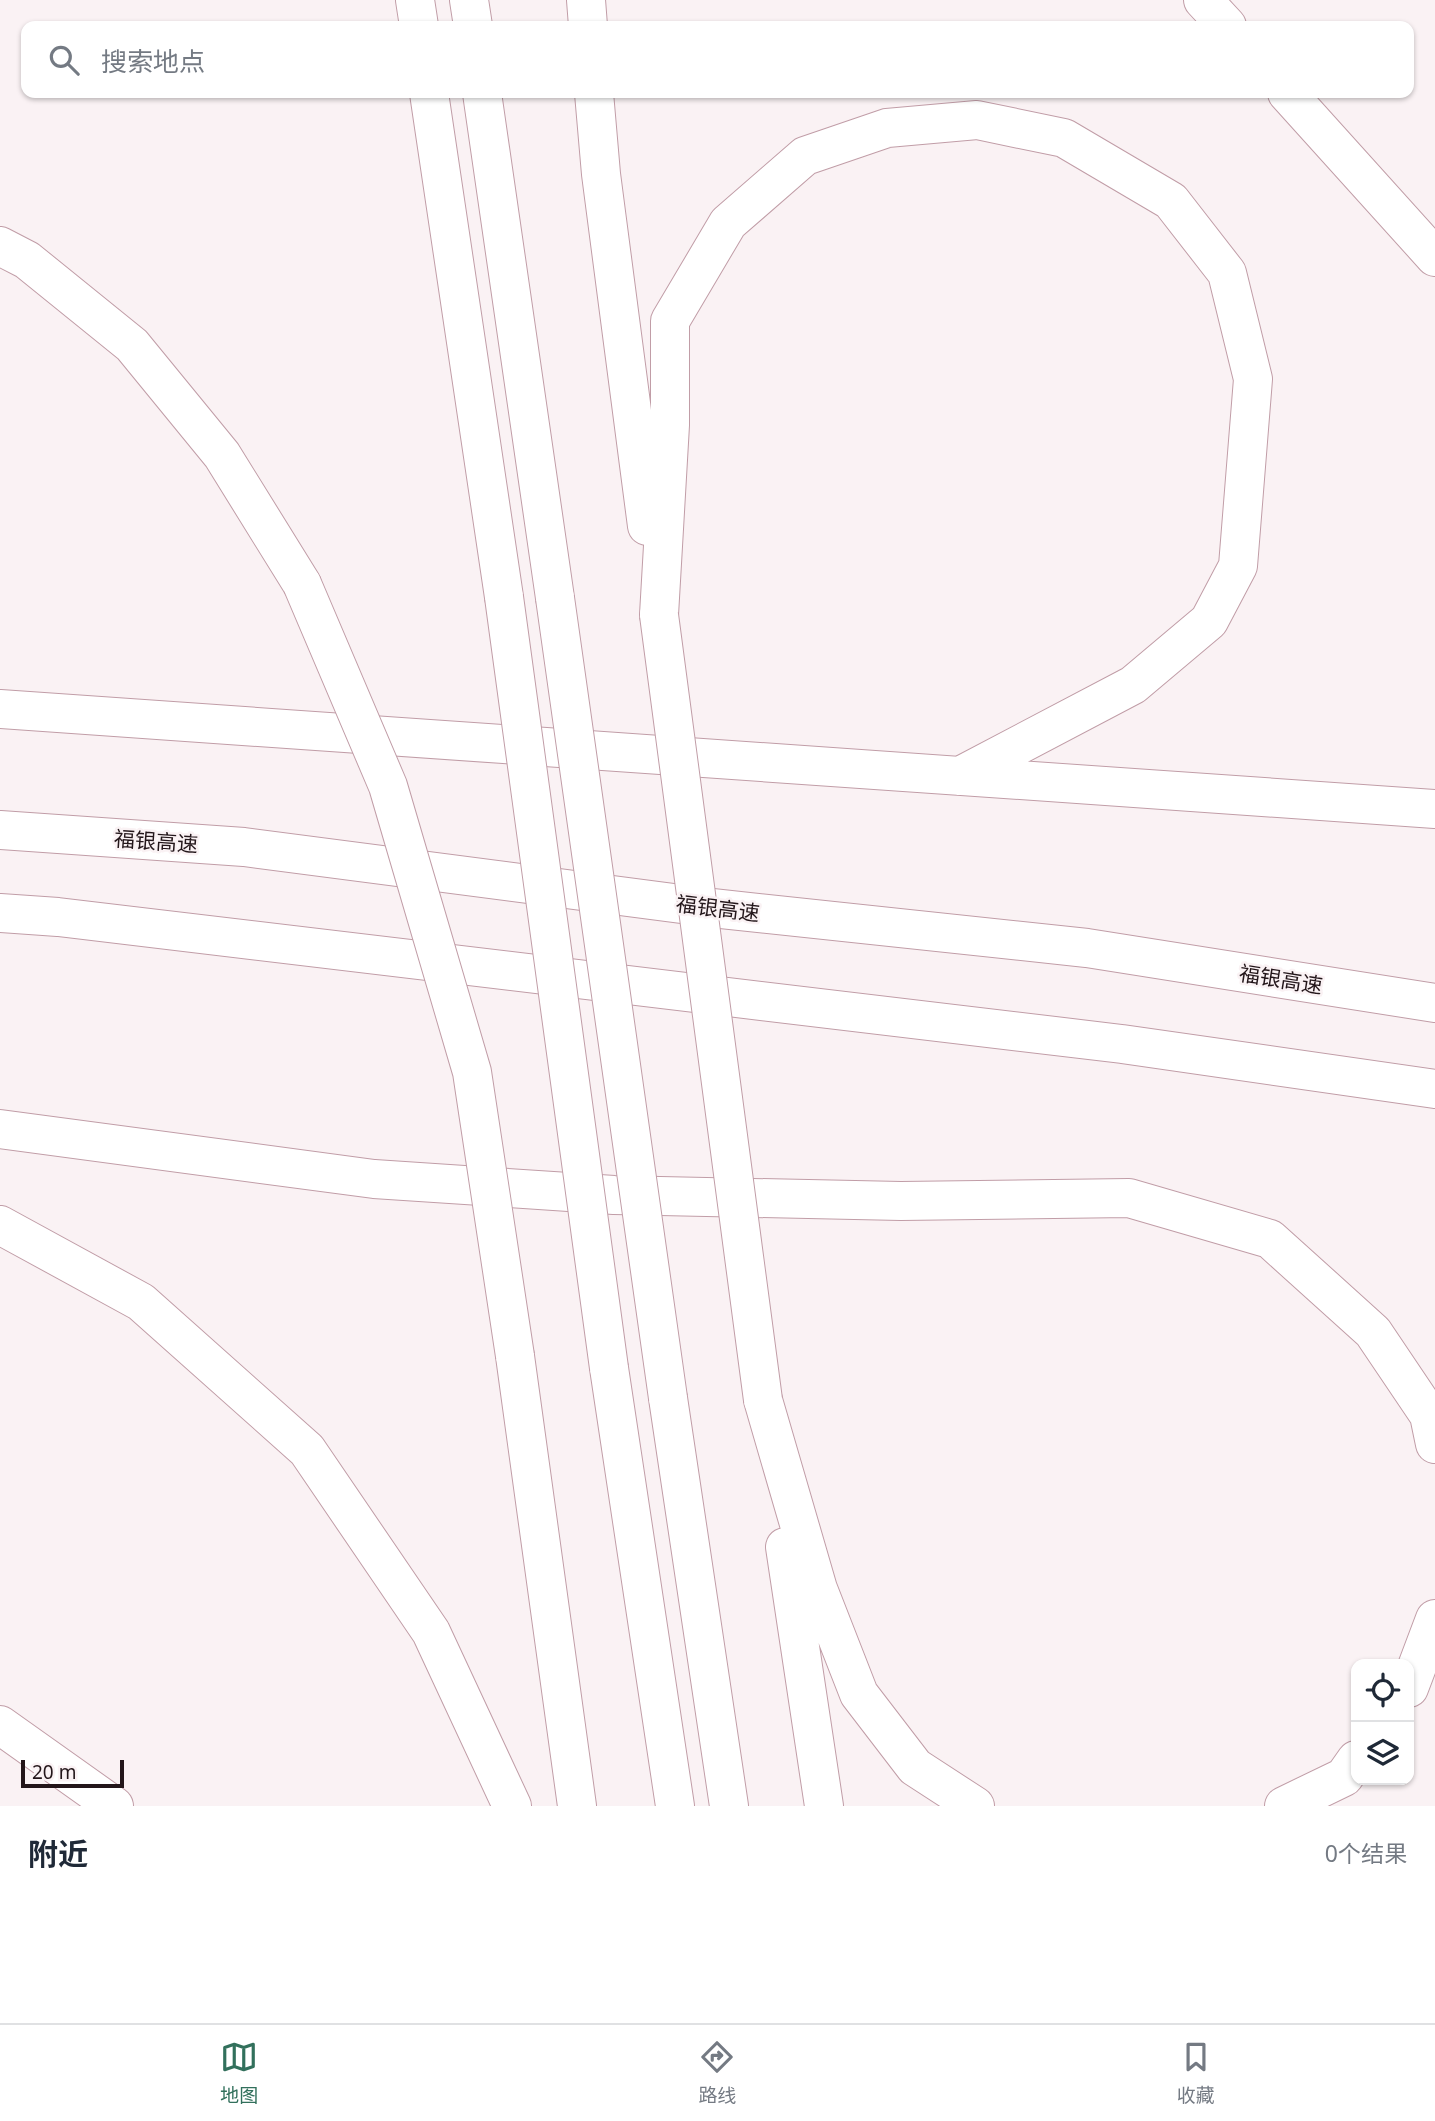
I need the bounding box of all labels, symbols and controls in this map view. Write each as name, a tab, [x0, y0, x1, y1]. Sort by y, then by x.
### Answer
search box	[21, 21, 1414, 98]
icon: search	[45, 41, 83, 79]
text: 搜索地点	[101, 43, 205, 79]
street label: 福银高速	[113, 824, 199, 858]
street label: 福银高速	[675, 889, 761, 927]
street label: 福银高速	[1237, 959, 1325, 999]
map controls	[1351, 1659, 1414, 1785]
button: locate	[1351, 1659, 1414, 1722]
button: layers	[1351, 1722, 1414, 1785]
scale bar	[21, 1757, 124, 1789]
text: 20 m	[32, 1759, 76, 1785]
text: 附近	[28, 1833, 88, 1874]
text: 0个结果	[1325, 1837, 1407, 1869]
tab: 地图	[220, 2038, 258, 2108]
tab: 路线	[698, 2038, 737, 2108]
tab: 收藏	[1177, 2038, 1215, 2108]

